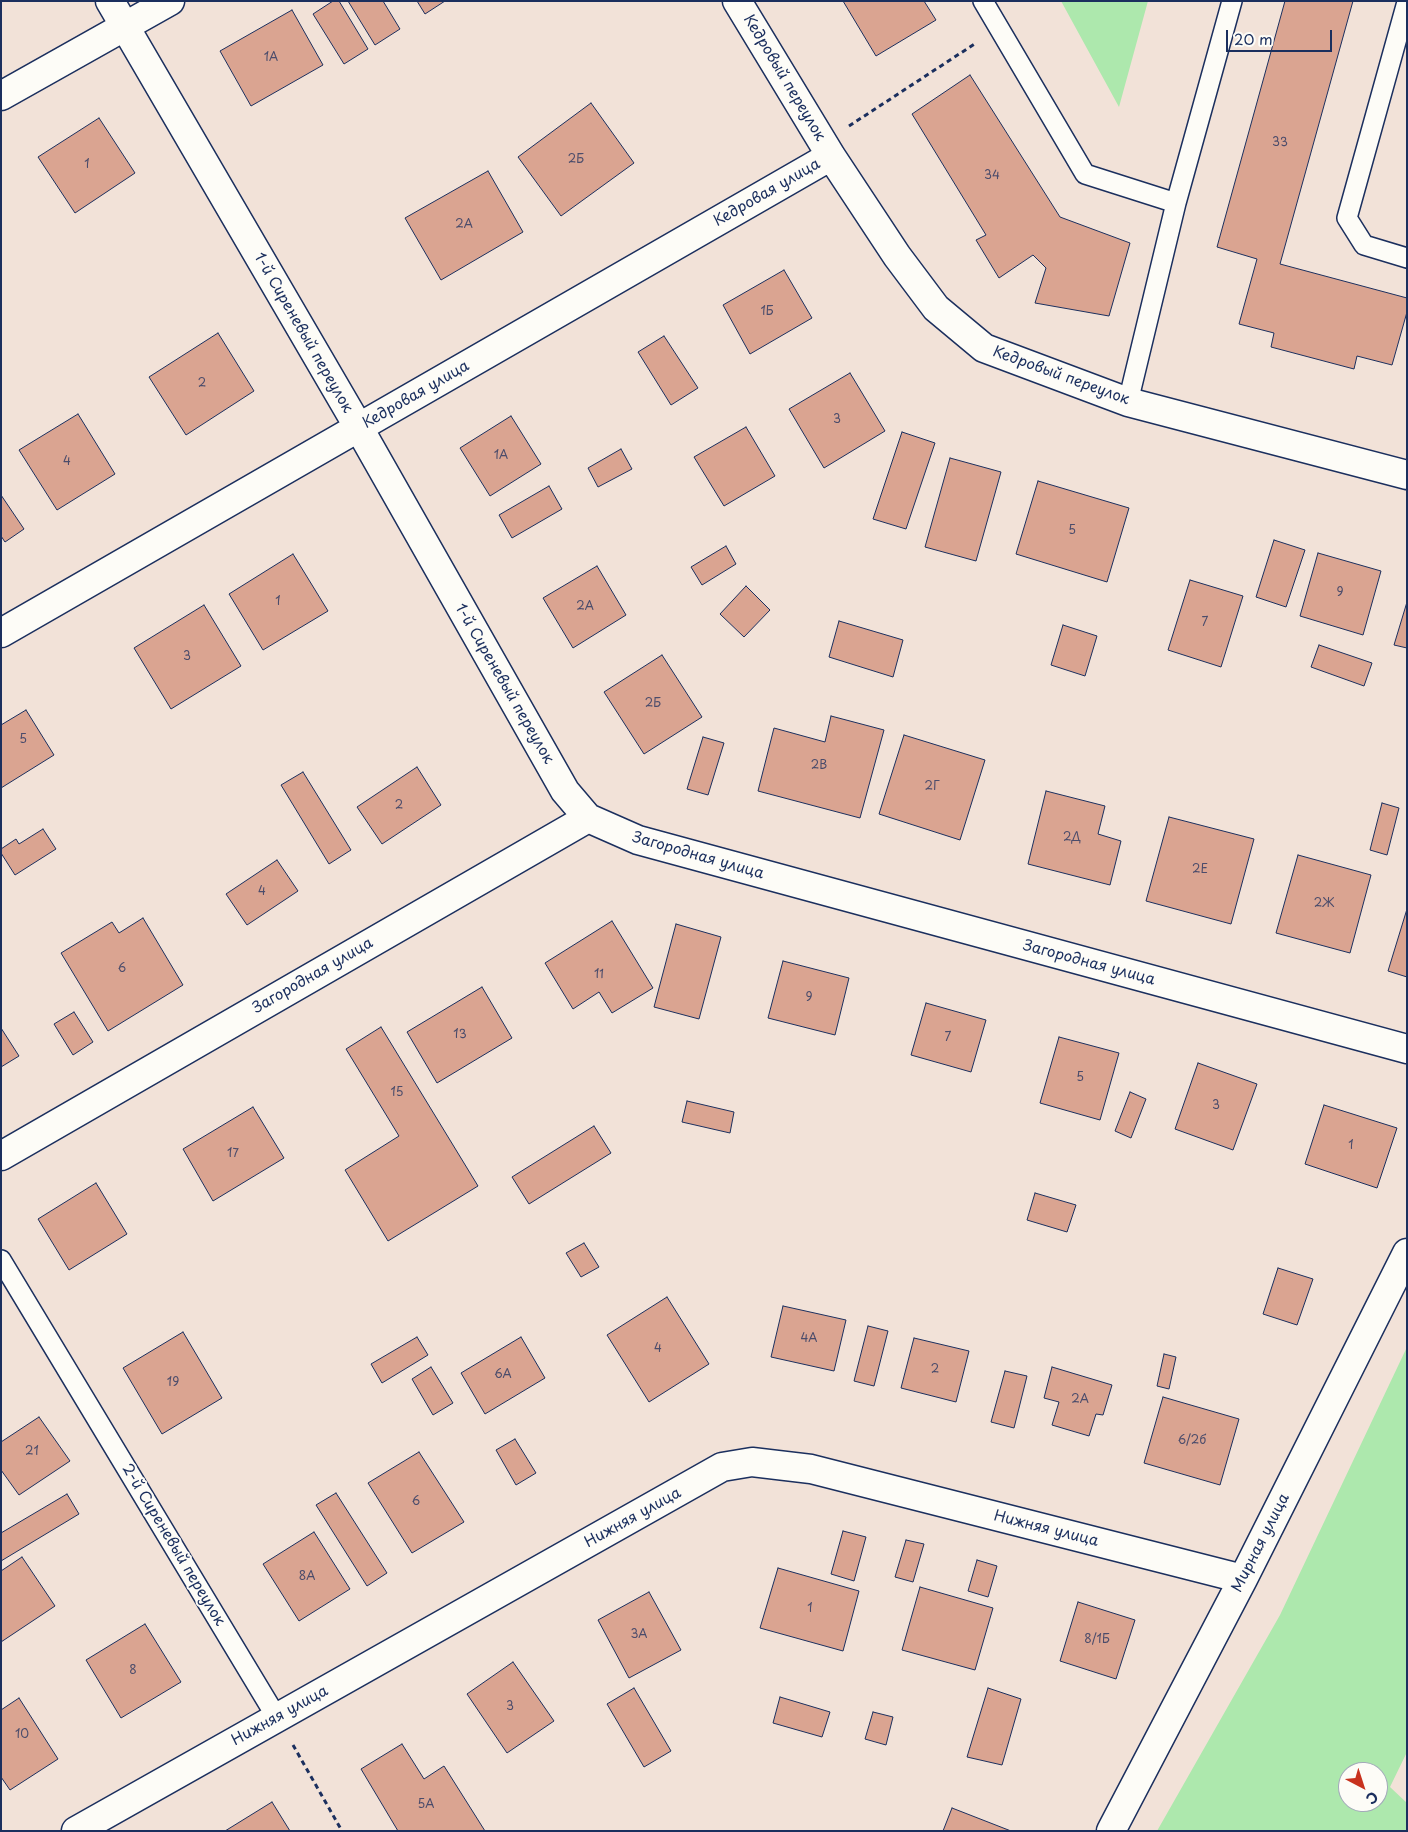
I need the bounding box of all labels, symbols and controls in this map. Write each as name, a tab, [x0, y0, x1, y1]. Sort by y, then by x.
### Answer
street label: Кедровый переулок	[739, 12, 829, 144]
scale bar	[1228, 20, 1334, 52]
text: 20 m	[1234, 27, 1273, 50]
house number: 1А	[264, 51, 278, 65]
house number: 33	[1272, 136, 1288, 150]
house number: 2Б	[568, 153, 584, 167]
street label: Кедровая улица	[710, 155, 824, 231]
house number: 1	[84, 158, 90, 172]
house number: 34	[984, 169, 1000, 183]
house number: 2А	[455, 218, 473, 232]
street label: 1-й Сиреневый переулок	[250, 250, 356, 416]
house number: 1Б	[760, 305, 774, 319]
street label: Кедровый переулок	[990, 343, 1132, 409]
street label: Кедровая улица	[359, 357, 473, 433]
house number: 2	[198, 377, 206, 391]
house number: 3	[833, 413, 841, 427]
house number: 1А	[494, 449, 508, 463]
house number: 4	[63, 455, 71, 469]
house number: 5	[1068, 524, 1076, 538]
house number: 9	[1336, 586, 1344, 600]
house number: 1	[275, 595, 281, 609]
house number: 2А	[576, 600, 594, 614]
street label: 1-й Сиреневый переулок	[451, 601, 557, 767]
house number: 7	[1202, 616, 1208, 630]
house number: 3	[183, 650, 191, 664]
house number: 2Б	[645, 697, 661, 711]
house number: 5	[19, 733, 27, 747]
house number: 2В	[811, 759, 827, 773]
house number: 2Г	[924, 780, 940, 794]
house number: 2	[395, 799, 403, 813]
street label: Загородная улица	[630, 829, 766, 883]
house number: 2Д	[1063, 831, 1081, 845]
house number: 2Е	[1192, 863, 1208, 877]
house number: 4	[258, 885, 266, 899]
house number: 2Ж	[1314, 897, 1334, 911]
street label: Загородная улица	[250, 934, 376, 1018]
street label: Загородная улица	[1021, 937, 1157, 989]
house number: 6	[118, 962, 126, 976]
house number: 11	[594, 968, 604, 982]
house number: 9	[805, 991, 813, 1005]
house number: 13	[453, 1028, 467, 1042]
house number: 7	[945, 1031, 951, 1045]
house number: 5	[1076, 1071, 1084, 1085]
house number: 15	[390, 1086, 404, 1100]
house number: 3	[1212, 1099, 1220, 1113]
house number: 1	[1348, 1139, 1354, 1153]
house number: 17	[227, 1147, 239, 1161]
house number: 4А	[800, 1332, 818, 1346]
house number: 4	[654, 1342, 662, 1356]
house number: 2	[931, 1363, 939, 1377]
house number: 6А	[494, 1368, 512, 1382]
house number: 19	[167, 1376, 179, 1390]
house number: 2А	[1071, 1393, 1089, 1407]
house number: 6/2б	[1178, 1434, 1206, 1448]
house number: 21	[25, 1445, 39, 1459]
street label: 2-й Сиреневый переулок	[118, 1461, 228, 1629]
street label: Нижняя улица	[582, 1484, 684, 1552]
street label: Мирная улица	[1228, 1491, 1294, 1595]
house number: 6	[412, 1495, 420, 1509]
street label: Нижняя улица	[992, 1507, 1100, 1551]
house number: 8А	[299, 1570, 315, 1584]
house number: 1	[807, 1602, 813, 1616]
house number: 3А	[630, 1628, 648, 1642]
house number: 8/1Б	[1084, 1633, 1110, 1647]
house number: 8	[129, 1664, 137, 1678]
street label: Нижняя улица	[229, 1682, 331, 1750]
house number: 3	[506, 1700, 514, 1714]
house number: 10	[15, 1728, 29, 1742]
north arrow	[1338, 1762, 1388, 1812]
text: С	[1362, 1787, 1383, 1810]
house number: 5А	[418, 1798, 434, 1812]

